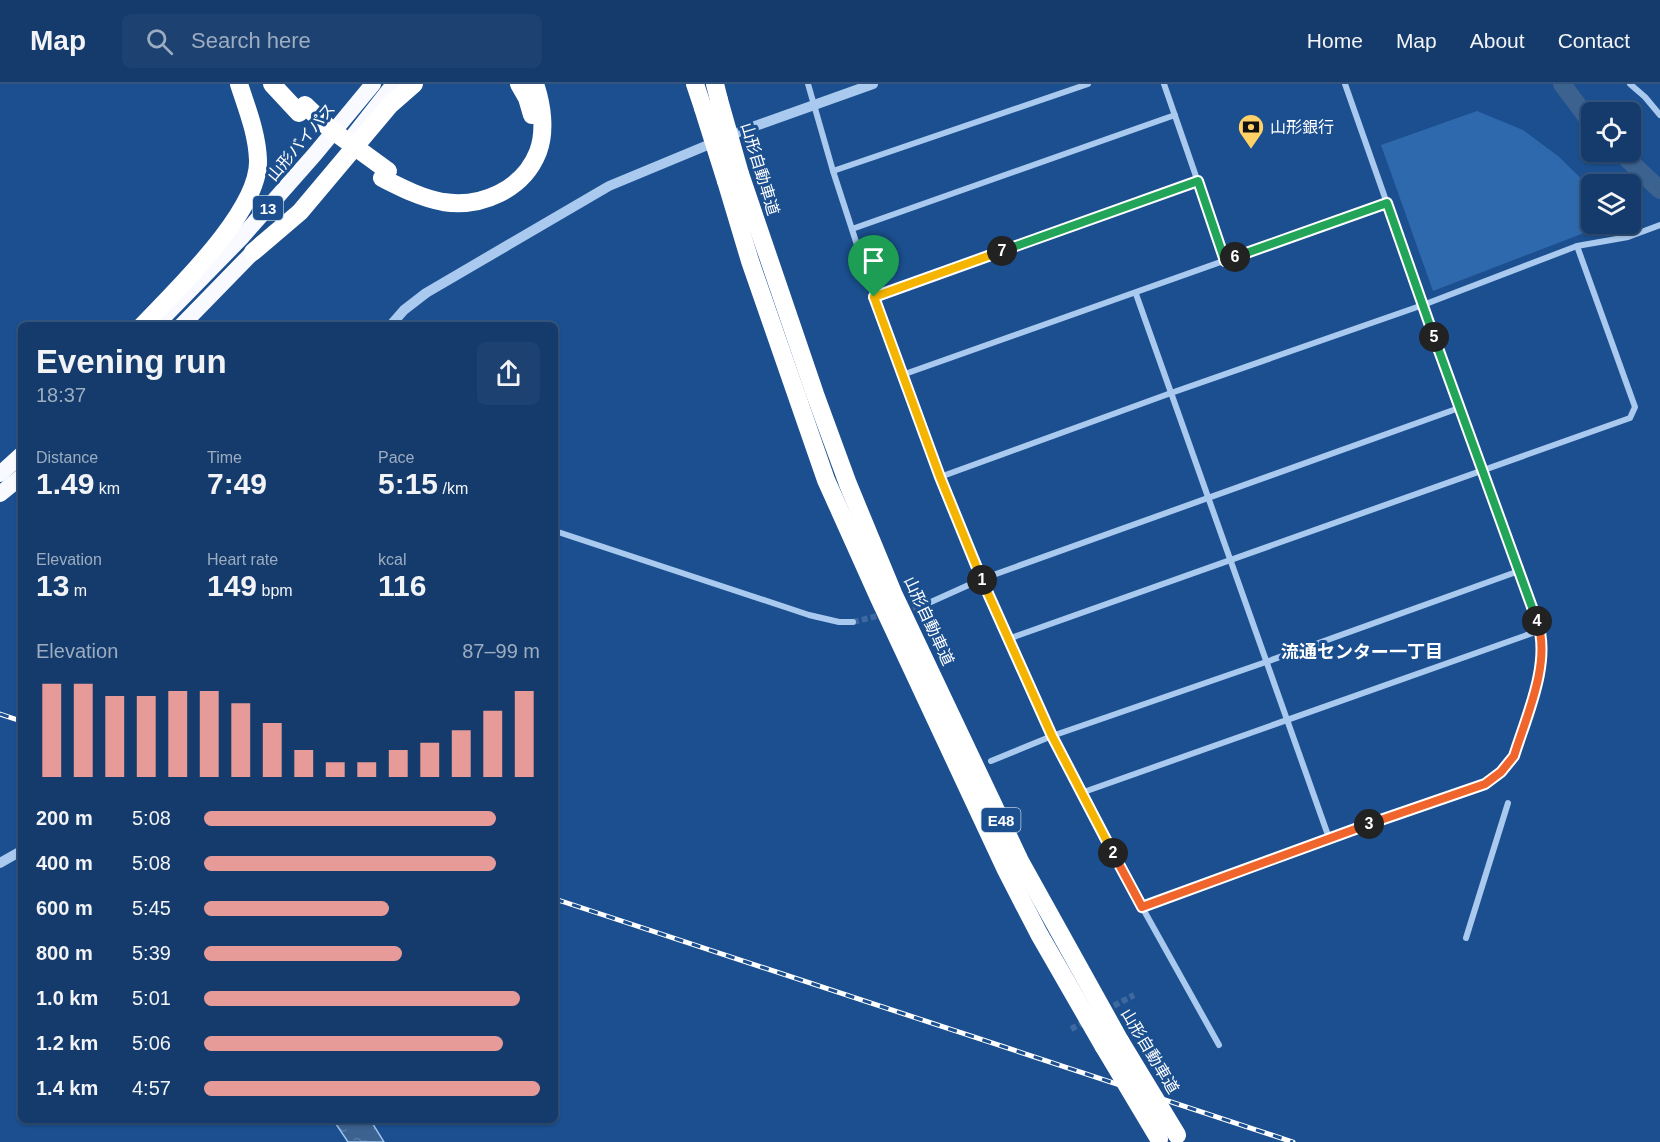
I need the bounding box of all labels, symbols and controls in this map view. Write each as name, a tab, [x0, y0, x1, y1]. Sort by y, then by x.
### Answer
search box	[122, 14, 542, 68]
text: Map	[30, 25, 86, 56]
icon: search	[143, 25, 176, 58]
text: Search here	[191, 28, 311, 53]
text: Home	[1307, 29, 1363, 52]
text: Map	[1396, 29, 1437, 52]
text: About	[1470, 29, 1525, 52]
text: Contact	[1558, 29, 1630, 52]
street label: 山形バイパス	[264, 100, 338, 184]
map controls	[1581, 102, 1641, 234]
button: locate	[1581, 102, 1641, 162]
bank icon: 山形銀行	[1236, 112, 1266, 150]
place label: 山形銀行	[1270, 119, 1334, 136]
street label: 山形自動車道	[738, 121, 782, 217]
button: layers	[1581, 174, 1641, 234]
road number: 13	[253, 196, 283, 220]
pin	[848, 235, 899, 297]
pin: 7	[987, 236, 1017, 266]
text: 7	[998, 242, 1006, 259]
pin: 6	[1220, 242, 1250, 272]
icon: arrive	[857, 244, 890, 277]
text: 6	[1231, 248, 1239, 265]
pin: 5	[1419, 322, 1449, 352]
text: 5	[1430, 328, 1438, 345]
button: share	[477, 342, 540, 405]
text: Evening run	[36, 343, 227, 380]
text: 18:37	[36, 384, 86, 406]
text: Distance	[36, 449, 98, 466]
text: Time	[207, 449, 242, 466]
text: Pace	[378, 449, 414, 466]
text: 1.49	[36, 467, 94, 500]
text: 7:49	[207, 467, 267, 500]
text: 5:15	[378, 467, 438, 500]
text: km	[94, 480, 120, 497]
text: /km	[438, 480, 468, 497]
text: Elevation	[36, 551, 102, 568]
text: Heart rate	[207, 551, 278, 568]
text: kcal	[378, 551, 406, 568]
pin: 1	[967, 565, 997, 595]
text: 13	[36, 569, 69, 602]
text: 149	[207, 569, 257, 602]
text: 116	[378, 569, 426, 602]
text: 1	[978, 571, 986, 588]
street label: 山形自動車道	[901, 574, 957, 668]
text: m	[69, 582, 87, 599]
text: bpm	[257, 582, 293, 599]
pin: 4	[1522, 606, 1552, 636]
text: 4	[1533, 612, 1541, 629]
text: Elevation	[36, 640, 118, 662]
text: 87–99 m	[462, 640, 540, 662]
district label: 流通センター一丁目	[1281, 642, 1443, 662]
text: 200 m	[36, 807, 93, 829]
text: 5:08	[132, 807, 171, 829]
road number: E48	[982, 808, 1020, 832]
pin: 3	[1354, 809, 1384, 839]
text: 3	[1365, 815, 1373, 832]
pin: 2	[1098, 838, 1128, 868]
text: 2	[1109, 844, 1117, 861]
text: 400 m	[36, 852, 93, 874]
text: 5:08	[132, 852, 171, 874]
text: 600 m	[36, 897, 93, 919]
text: 5:45	[132, 897, 171, 919]
text: 800 m	[36, 942, 93, 964]
text: 5:39	[132, 942, 171, 964]
text: 1.0 km	[36, 987, 98, 1009]
text: 5:01	[132, 987, 171, 1009]
street label: 山形自動車道	[1118, 1005, 1182, 1097]
text: 1.2 km	[36, 1032, 98, 1054]
text: 5:06	[132, 1032, 171, 1054]
text: 1.4 km	[36, 1077, 98, 1099]
text: 4:57	[132, 1077, 171, 1099]

